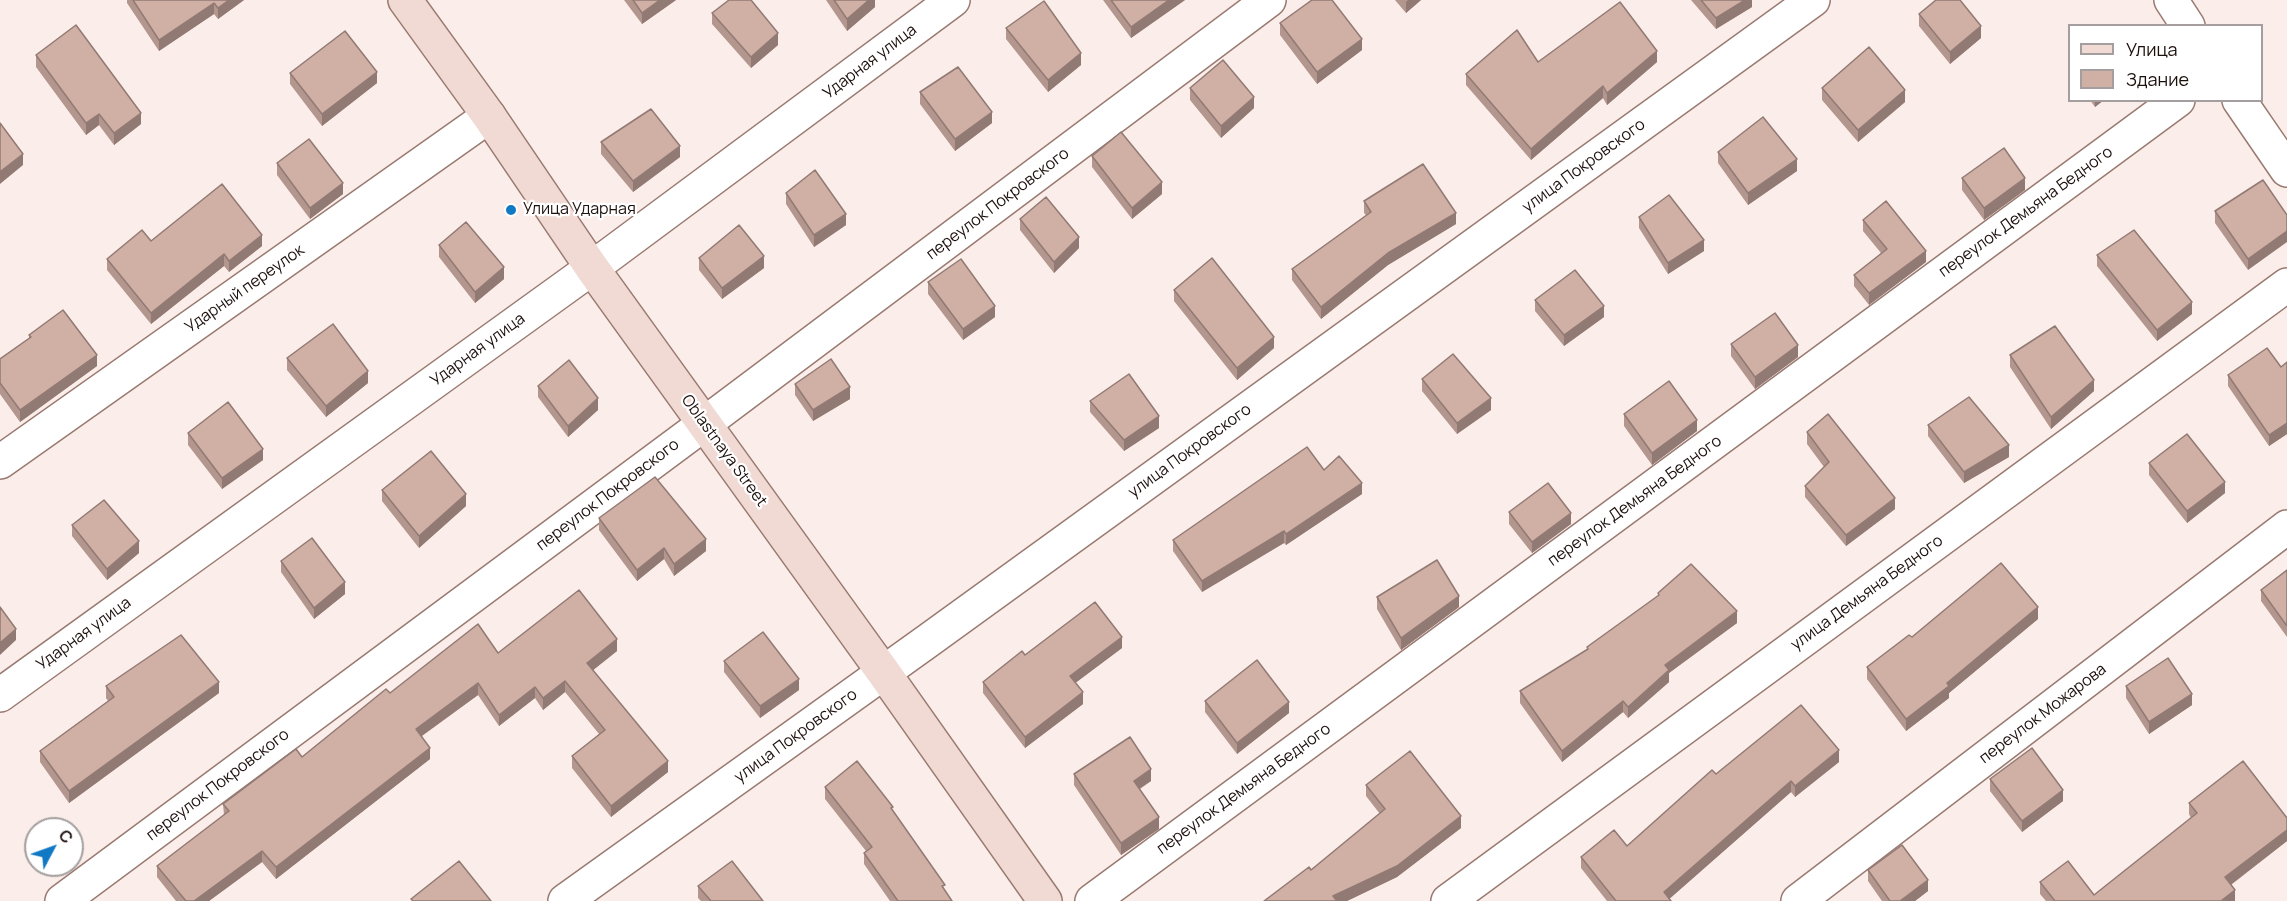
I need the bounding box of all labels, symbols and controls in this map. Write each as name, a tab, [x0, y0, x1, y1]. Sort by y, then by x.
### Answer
street label: Ударная улица	[819, 21, 921, 103]
legend	[2068, 24, 2263, 102]
text: Улица	[2126, 37, 2178, 61]
text: Здание	[2126, 67, 2189, 91]
street label: улица Покровского	[1519, 115, 1649, 217]
street label: переулок Демьяна Бедного	[1935, 142, 2117, 282]
street label: переулок Покровского	[923, 144, 1073, 264]
place label: Улица Ударная	[523, 200, 636, 220]
marker: Улица Ударная	[504, 203, 518, 217]
street label: Ударный переулок	[182, 241, 308, 337]
street label: Ударная улица	[427, 309, 529, 391]
street label: Oblastnaya Street	[677, 391, 771, 511]
street label: улица Покровского	[1125, 400, 1255, 502]
street label: переулок Демьяна Бедного	[1544, 431, 1726, 571]
street label: переулок Покровского	[533, 435, 683, 555]
street label: улица Демьяна Бедного	[1787, 531, 1947, 655]
street label: Ударная улица	[33, 593, 135, 675]
street label: переулок Можарова	[1976, 660, 2110, 768]
street label: улица Покровского	[731, 685, 861, 787]
street label: переулок Демьяна Бедного	[1153, 719, 1335, 859]
street label: переулок Покровского	[143, 725, 293, 845]
north arrow	[24, 817, 84, 877]
text: С	[54, 825, 78, 848]

